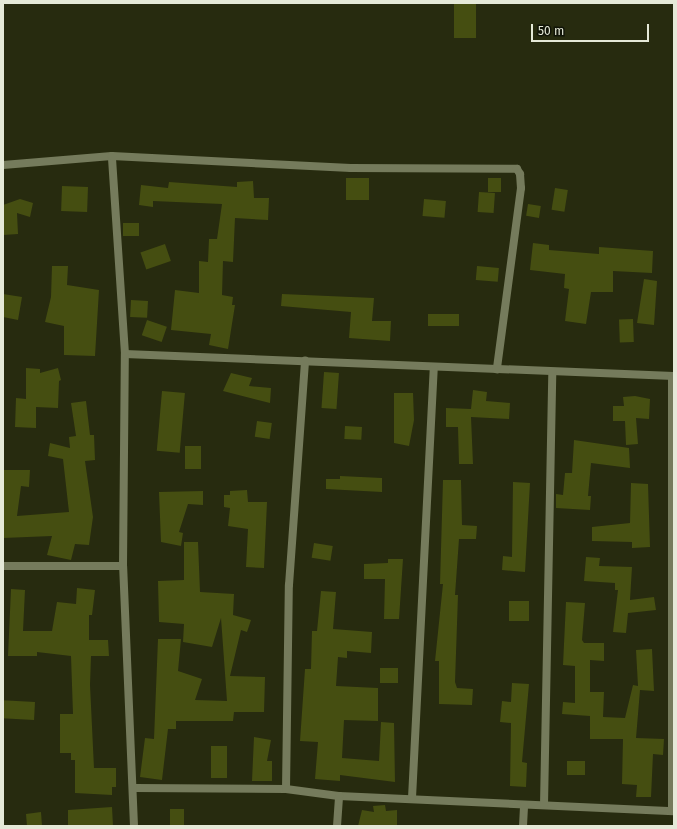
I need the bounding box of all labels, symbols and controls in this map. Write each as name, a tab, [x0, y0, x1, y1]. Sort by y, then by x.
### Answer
scale bar	[533, 16, 651, 42]
text: 50 m	[538, 24, 564, 38]

